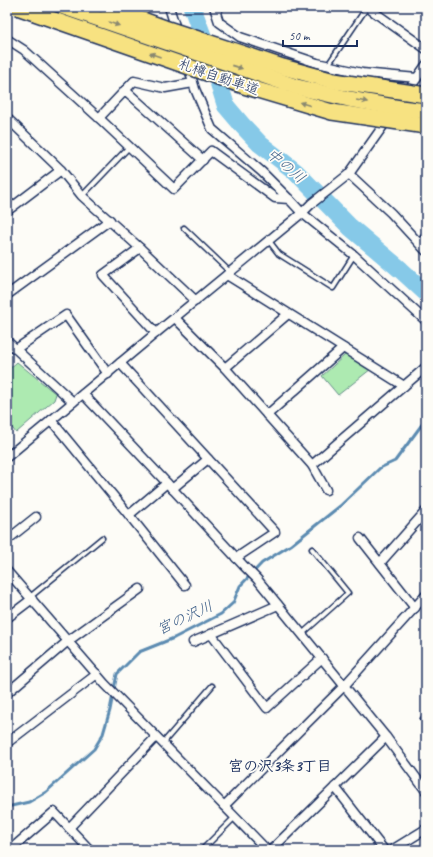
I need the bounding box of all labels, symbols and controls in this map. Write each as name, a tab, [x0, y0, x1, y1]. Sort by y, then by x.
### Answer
one-way arrow	[109, 22, 121, 28]
scale bar	[283, 22, 357, 48]
text: 50 m	[289, 28, 311, 44]
one-way arrow	[149, 52, 161, 58]
street label: 札樽自動車道	[177, 55, 261, 99]
one-way arrow	[232, 64, 244, 70]
one-way arrow	[356, 98, 368, 104]
one-way arrow	[299, 101, 311, 107]
water label: 中の川	[263, 144, 309, 188]
water label: 宮の沢川	[154, 597, 216, 639]
district label: 宮の沢3条3丁目	[228, 757, 332, 776]

